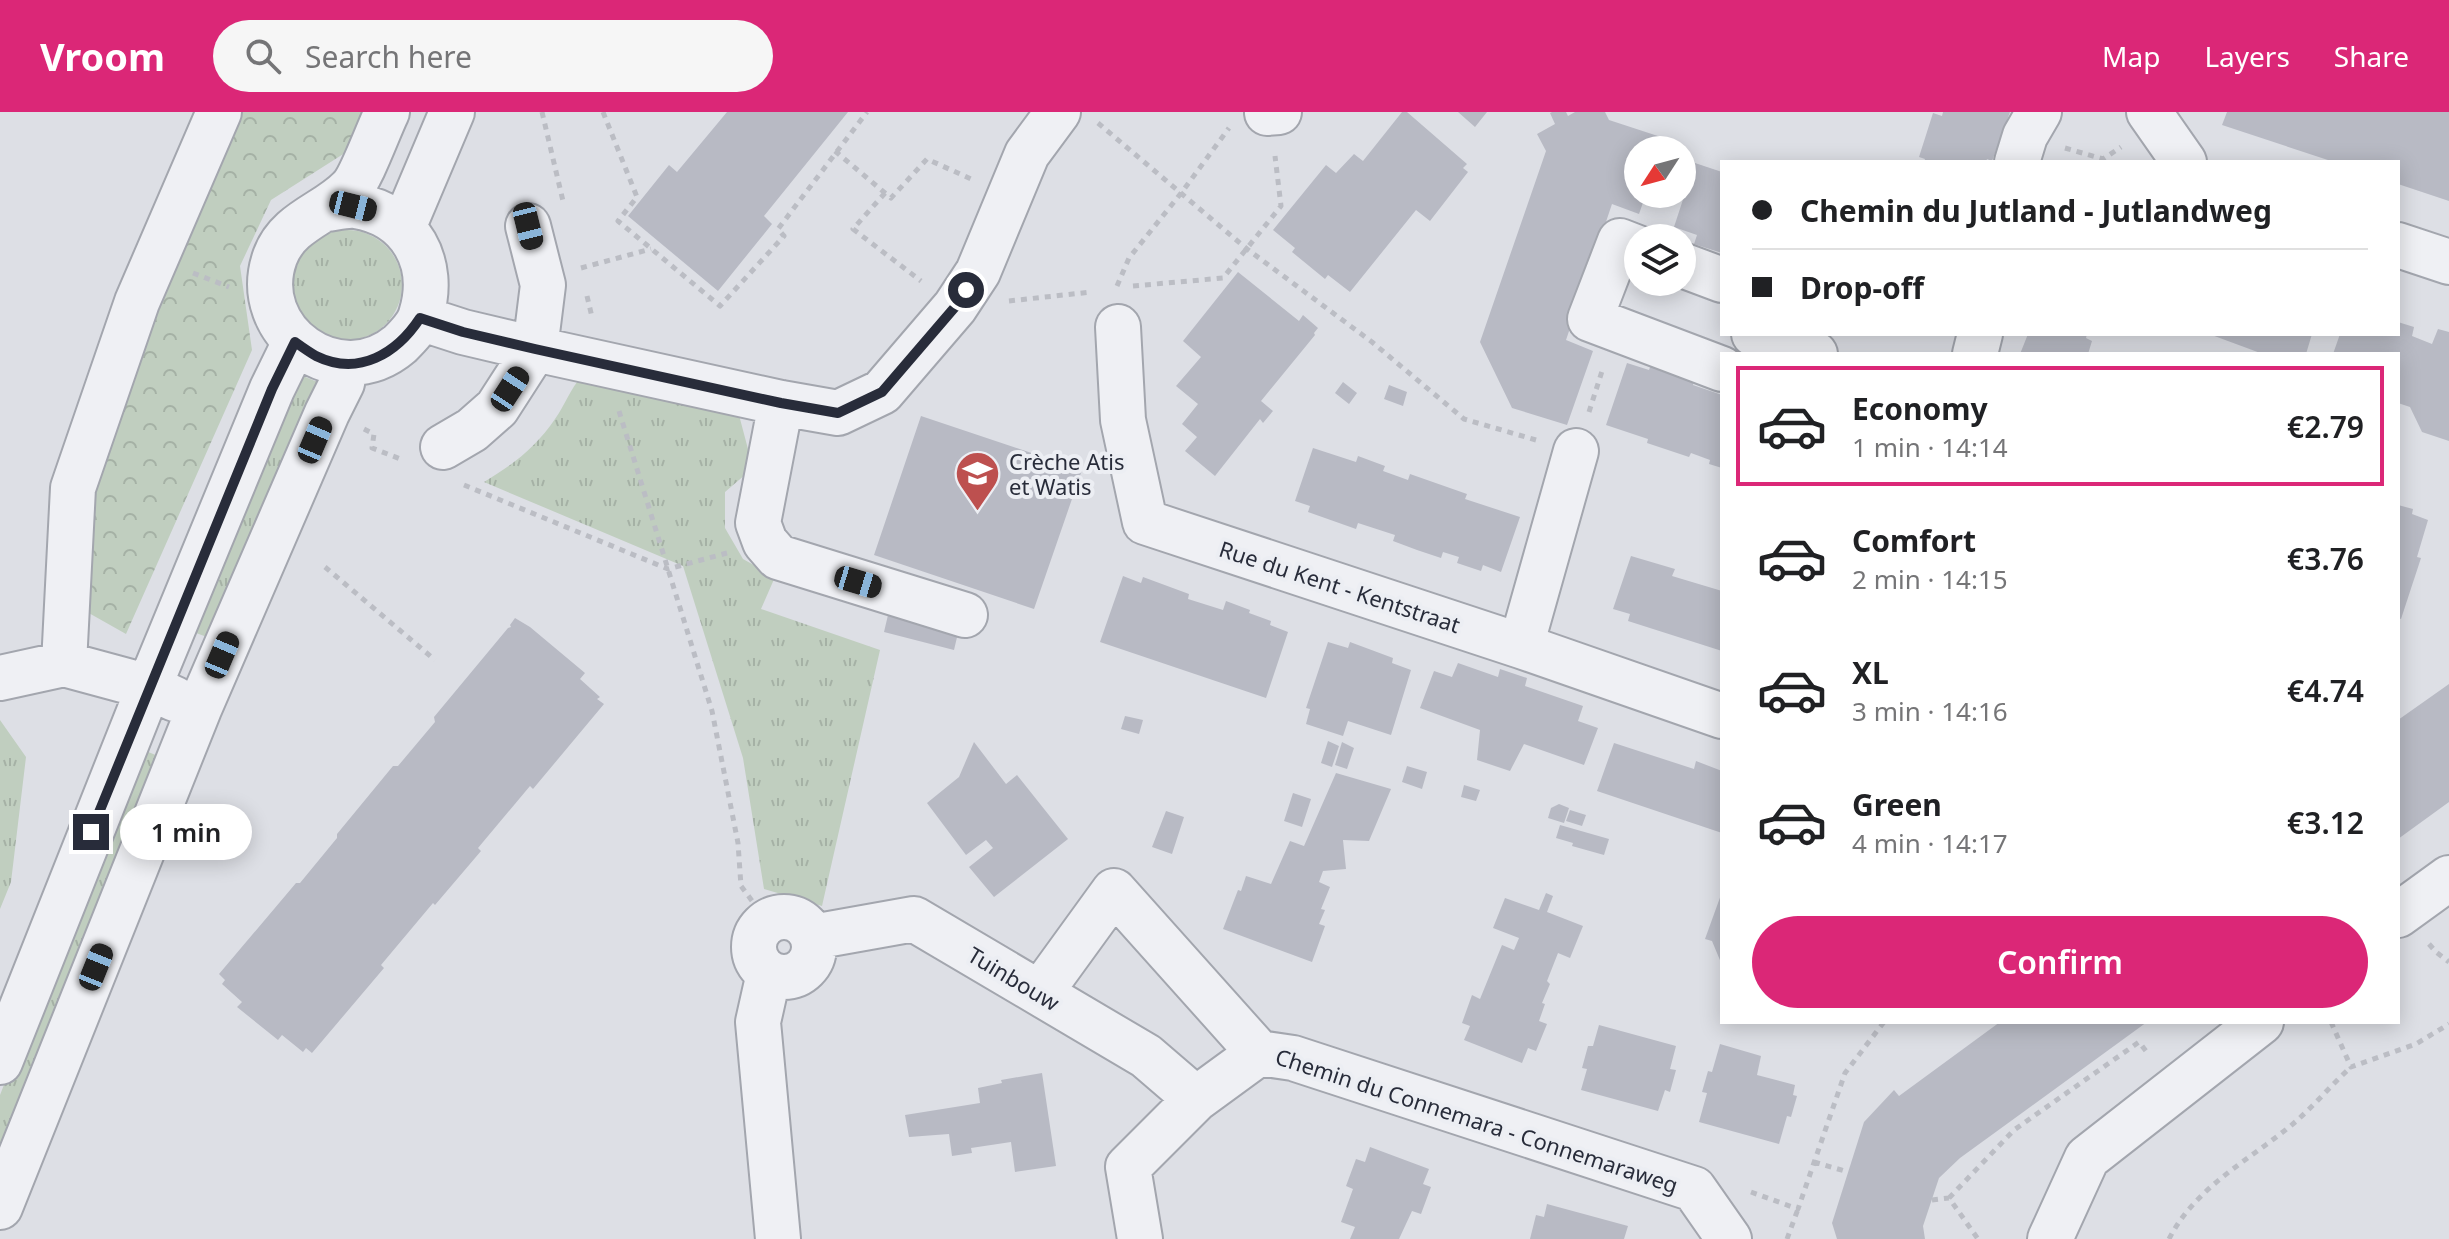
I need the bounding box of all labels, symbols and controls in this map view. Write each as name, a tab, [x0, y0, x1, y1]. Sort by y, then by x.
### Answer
search box	[213, 20, 773, 92]
text: Vroom	[40, 30, 165, 82]
icon: search	[241, 34, 285, 78]
text: Search here	[305, 36, 472, 77]
text: Map	[2102, 37, 2160, 75]
text: Layers	[2204, 37, 2290, 75]
text: Share	[2334, 37, 2409, 75]
north arrow	[1624, 136, 1696, 208]
map controls	[1624, 136, 1696, 296]
car	[327, 189, 379, 223]
text: Chemin du Jutland - Jutlandweg	[1800, 190, 2272, 231]
car	[511, 200, 545, 252]
button: layers	[1624, 224, 1696, 296]
text: Drop-off	[1800, 267, 1924, 308]
route start	[948, 272, 984, 308]
car	[487, 362, 533, 416]
text: Economy	[1852, 388, 1988, 429]
icon: car	[1756, 390, 1828, 462]
text: €2.79	[2287, 406, 2364, 447]
car	[295, 413, 335, 467]
text: 1 min · 14:14	[1852, 429, 2008, 465]
place label: Crèche Atis et Watis	[1009, 446, 1124, 501]
school or university icon: Crèche Atis et Watis	[954, 450, 1002, 513]
text: Comfort	[1852, 520, 1976, 561]
icon: car	[1756, 522, 1828, 594]
street label: Rue du Kent - Kentstraat	[1216, 533, 1464, 639]
text: €3.76	[2287, 538, 2364, 579]
text: 2 min · 14:15	[1852, 561, 2008, 597]
car	[832, 564, 884, 600]
car	[202, 628, 242, 682]
text: XL	[1852, 652, 1889, 693]
icon: car	[1756, 654, 1828, 726]
text: €4.74	[2287, 670, 2364, 711]
text: 3 min · 14:16	[1852, 693, 2008, 729]
text: Green	[1852, 784, 1942, 825]
icon: car	[1756, 786, 1828, 858]
text: €3.12	[2287, 802, 2364, 843]
callout: 1 min	[119, 804, 251, 860]
route end	[73, 814, 109, 850]
text: 1 min	[151, 814, 221, 850]
text: 4 min · 14:17	[1852, 825, 2008, 861]
button: Confirm	[1752, 916, 2368, 1008]
street label: Tuinbouw	[963, 939, 1066, 1017]
car	[76, 940, 116, 994]
street label: Chemin du Connemara - Connemaraweg	[1272, 1041, 1682, 1199]

